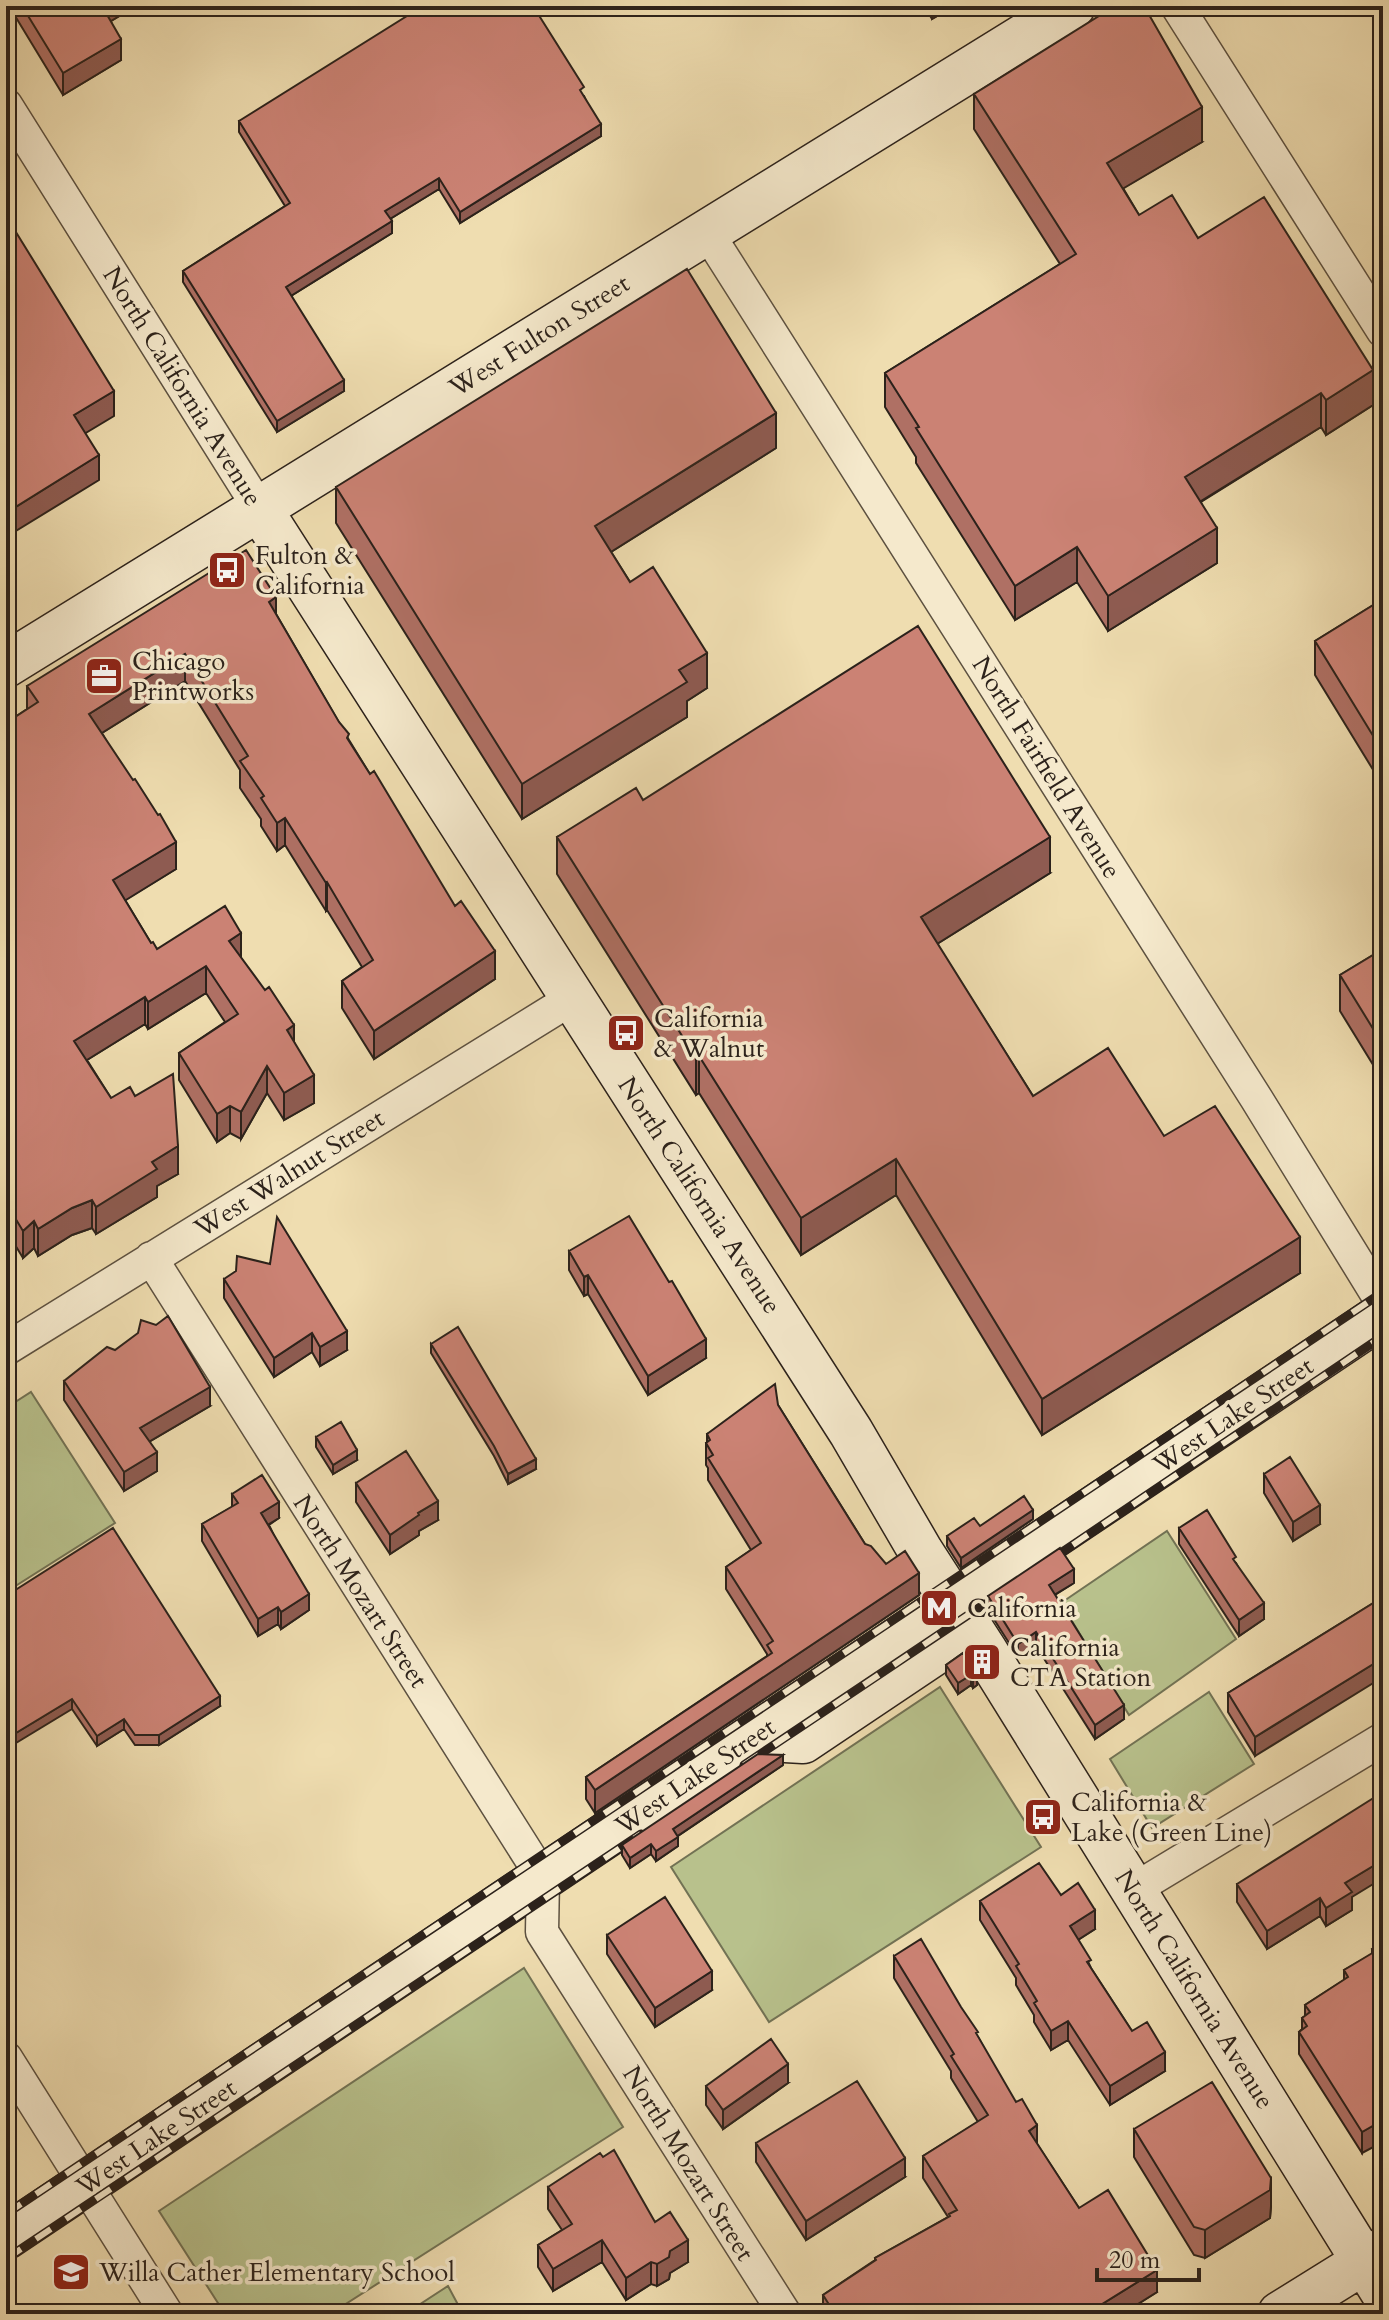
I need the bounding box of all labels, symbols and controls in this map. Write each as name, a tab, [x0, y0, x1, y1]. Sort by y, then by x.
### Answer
street label: North California Avenue	[95, 260, 271, 513]
street label: West Fulton Street	[441, 266, 636, 406]
place label: Fulton & California	[255, 538, 365, 603]
bus stop icon: Fulton & California	[206, 549, 248, 591]
place label: Chicago Printworks	[132, 644, 254, 709]
street label: North Fairfield Avenue	[964, 649, 1129, 885]
office icon: Chicago Printworks	[83, 655, 125, 697]
place label: California & Walnut	[654, 1001, 764, 1066]
bus stop icon: California & Walnut	[605, 1012, 647, 1054]
street label: North California Avenue	[610, 1070, 790, 1321]
street label: West Walnut Street	[187, 1101, 391, 1246]
street label: West Lake Street	[1145, 1349, 1320, 1483]
street label: North Mozart Street	[285, 1488, 436, 1695]
metro station icon: California	[918, 1587, 960, 1629]
place label: California	[967, 1591, 1077, 1626]
place label: California CTA Station	[1010, 1630, 1151, 1695]
building icon: California CTA Station	[961, 1641, 1003, 1683]
street label: West Lake Street	[607, 1710, 782, 1844]
place label: California & Lake (Green Line)	[1071, 1785, 1272, 1850]
bus stop icon: California & Lake (Green Line)	[1022, 1796, 1064, 1838]
street label: North California Avenue	[1107, 1863, 1283, 2116]
street label: North Mozart Street	[614, 2059, 763, 2267]
street label: West Lake Street	[68, 2071, 243, 2205]
scale bar	[1097, 2232, 1199, 2282]
text: 20 m	[1109, 2244, 1161, 2277]
school or university icon: Willa Cather Elementary School	[50, 2251, 92, 2293]
place label: Willa Cather Elementary School	[98, 2255, 455, 2290]

